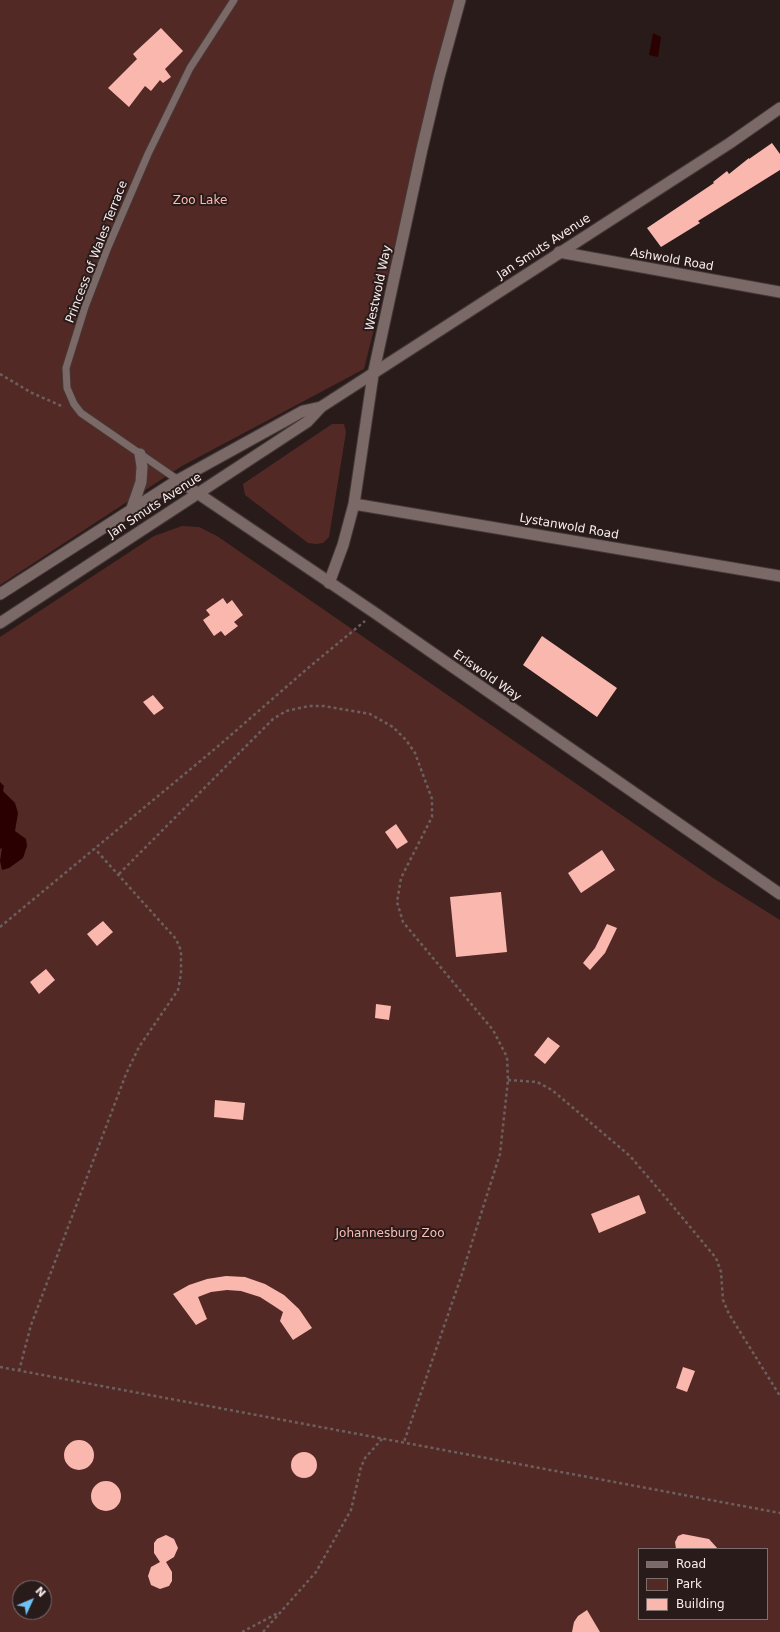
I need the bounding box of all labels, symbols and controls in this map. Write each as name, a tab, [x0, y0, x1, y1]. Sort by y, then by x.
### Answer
street label: Princess of Wales Terrace	[63, 179, 131, 325]
park label: Zoo Lake	[173, 194, 227, 208]
street label: Jan Smuts Avenue	[495, 211, 593, 283]
street label: Westwold Way	[363, 244, 395, 332]
street label: Ashwold Road	[629, 246, 715, 274]
street label: Jan Smuts Avenue	[106, 470, 204, 542]
street label: Lystanwold Road	[518, 511, 620, 543]
street label: Erlswold Way	[450, 647, 524, 705]
park label: Johannesburg Zoo	[336, 1227, 444, 1241]
legend	[638, 1548, 768, 1620]
text: Road	[676, 1557, 706, 1571]
text: Park	[676, 1577, 702, 1591]
north arrow	[12, 1580, 52, 1620]
text: N	[32, 1584, 48, 1600]
text: Building	[676, 1597, 725, 1611]

